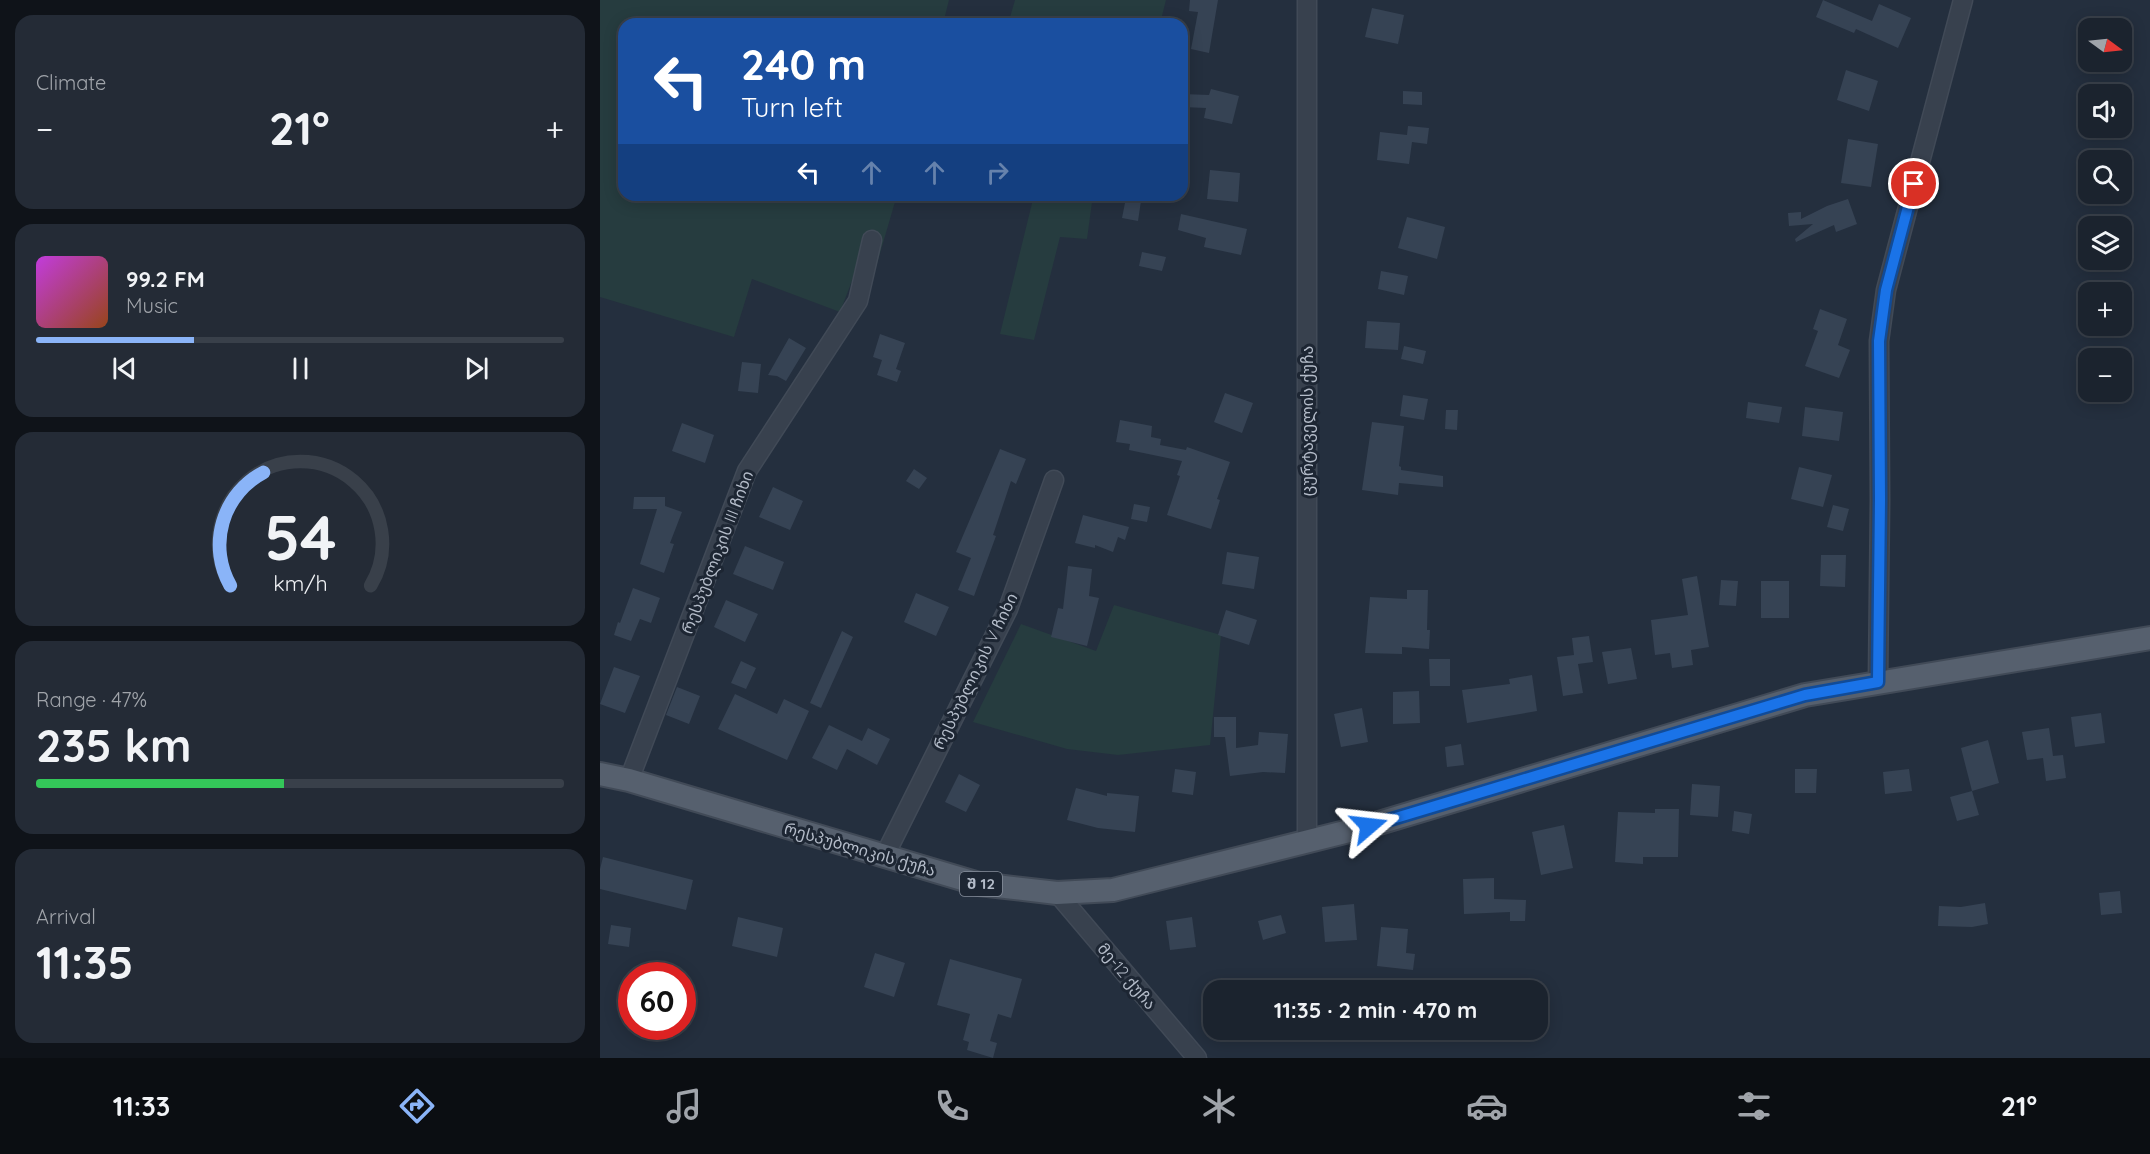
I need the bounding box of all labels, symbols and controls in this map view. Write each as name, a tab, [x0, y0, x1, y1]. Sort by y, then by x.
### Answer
north arrow	[2078, 18, 2132, 72]
map controls	[2078, 18, 2132, 402]
text: 240 m	[741, 38, 866, 91]
icon: left	[642, 42, 720, 120]
text: Climate	[36, 70, 106, 95]
button: sound	[2078, 84, 2132, 138]
text: Turn left	[741, 90, 843, 124]
text: 21°	[269, 100, 330, 156]
text: −	[36, 108, 53, 149]
text: +	[545, 108, 564, 149]
button: search	[2078, 150, 2132, 204]
icon: left	[792, 156, 825, 189]
icon: ahead	[855, 156, 888, 189]
icon: ahead	[918, 156, 951, 189]
icon: right	[981, 156, 1014, 189]
pin	[1888, 158, 1939, 209]
icon: arrive	[1897, 167, 1930, 200]
button: layers	[2078, 216, 2132, 270]
text: 99.2 FM	[126, 265, 205, 293]
button: +	[2078, 282, 2132, 336]
text: Music	[126, 293, 178, 318]
street label: ცურტაველის ქუჩა	[1297, 346, 1318, 496]
button: −	[2078, 348, 2132, 402]
icon: previous	[108, 352, 141, 385]
icon: pause	[284, 352, 317, 385]
icon: next	[460, 352, 493, 385]
street label: რესპუბლიკის III ჩიხი	[677, 468, 758, 637]
text: 54	[264, 498, 336, 576]
text: km/h	[273, 570, 327, 596]
street label: რესპუბლიკის V ჩიხი	[928, 589, 1023, 753]
text: Range · 47%	[36, 687, 147, 712]
text: 235 km	[36, 717, 191, 773]
position arrow	[1337, 794, 1401, 858]
street label: რესპუბლიკის ქუჩა	[782, 818, 938, 881]
road number: შ 12	[960, 872, 1002, 896]
text: Arrival	[36, 904, 96, 929]
text: 11:35	[36, 934, 133, 990]
street label: მე-12 ქუჩა	[1093, 939, 1161, 1013]
speed limit sign: 60	[618, 962, 696, 1040]
text: 11:35 · 2 min · 470 m	[1274, 996, 1477, 1024]
icon: directions	[396, 1085, 438, 1127]
icon: music	[663, 1085, 705, 1127]
icon: phone	[931, 1085, 973, 1127]
icon: climate	[1198, 1085, 1240, 1127]
icon: car	[1466, 1085, 1508, 1127]
icon: filters	[1733, 1085, 1775, 1127]
text: 11:33	[113, 1089, 170, 1123]
text: 21°	[2001, 1089, 2037, 1123]

